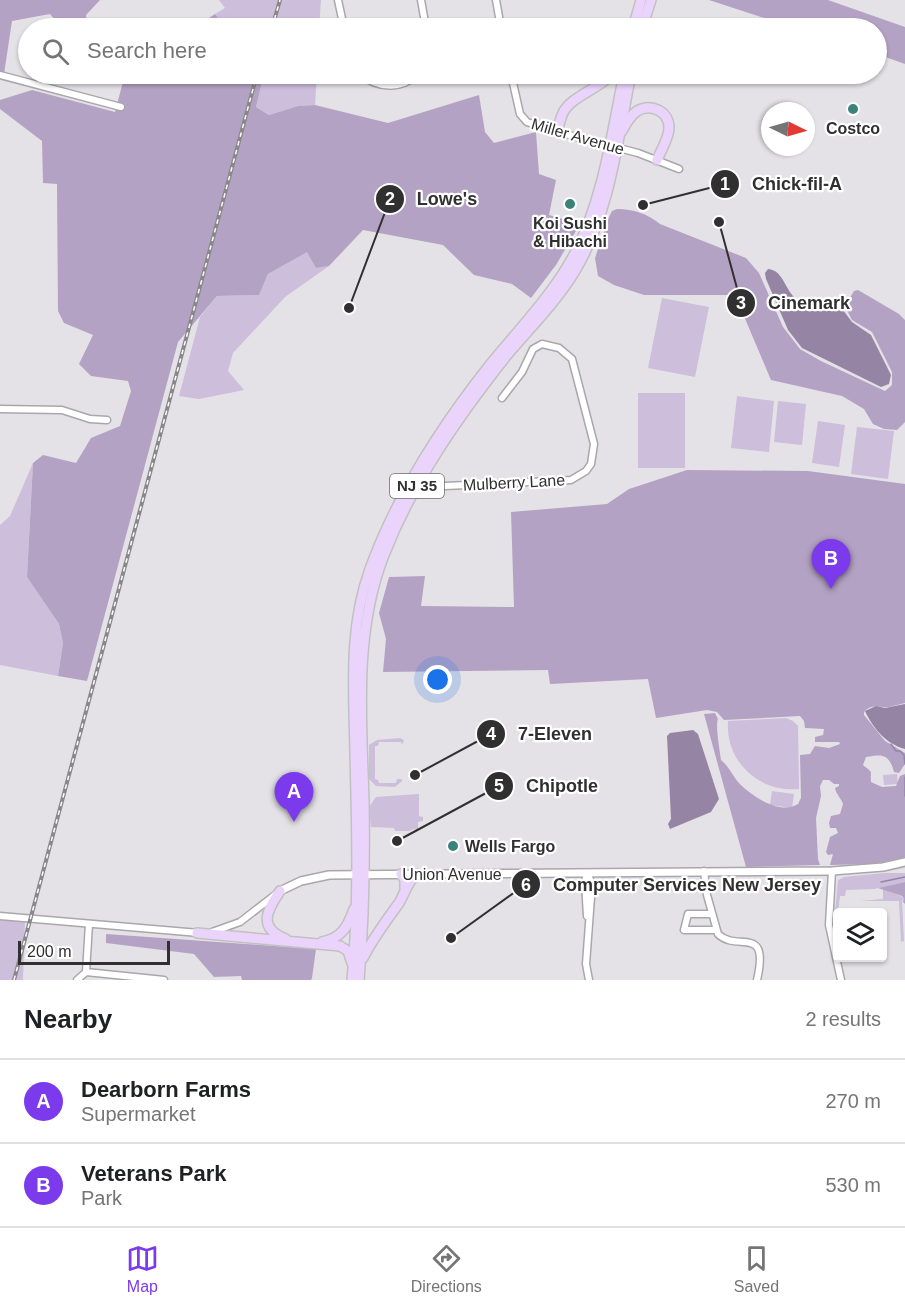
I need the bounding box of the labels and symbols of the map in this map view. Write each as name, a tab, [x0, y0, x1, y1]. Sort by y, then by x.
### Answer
north arrow	[761, 102, 815, 156]
marker: Costco	[846, 102, 860, 116]
street label: Miller Avenue	[529, 115, 626, 158]
place label: Costco	[826, 120, 880, 137]
callout: Chick-fil-A	[710, 166, 854, 202]
text: 1	[720, 174, 730, 194]
text: Chick-fil-A	[752, 174, 842, 194]
callout: Lowe's	[375, 181, 489, 217]
text: 2	[385, 189, 395, 209]
text: Lowe's	[417, 189, 477, 209]
marker: Koi Sushi & Hibachi	[563, 197, 577, 211]
place label: Koi Sushi & Hibachi	[533, 215, 607, 250]
callout: Cinemark	[726, 285, 862, 321]
text: 3	[736, 293, 746, 313]
text: Cinemark	[768, 293, 851, 313]
street label: Mulberry Lane	[463, 471, 566, 494]
road number: NJ 35	[390, 474, 444, 498]
pin: B	[812, 540, 850, 589]
your location	[423, 665, 452, 694]
callout: 7-Eleven	[476, 716, 604, 752]
text: 4	[486, 724, 496, 744]
text: 7-Eleven	[518, 724, 592, 744]
callout: Chipotle	[484, 768, 610, 804]
pin: A	[274, 772, 314, 822]
text: 5	[494, 776, 504, 796]
text: Chipotle	[526, 776, 598, 796]
place label: Wells Fargo	[465, 838, 556, 855]
marker: Wells Fargo	[446, 839, 460, 853]
street label: Union Avenue	[402, 866, 502, 883]
callout: Computer Services New Jersey	[511, 866, 833, 902]
text: 6	[521, 875, 531, 895]
text: Computer Services New Jersey	[553, 875, 821, 895]
scale bar	[18, 938, 170, 966]

